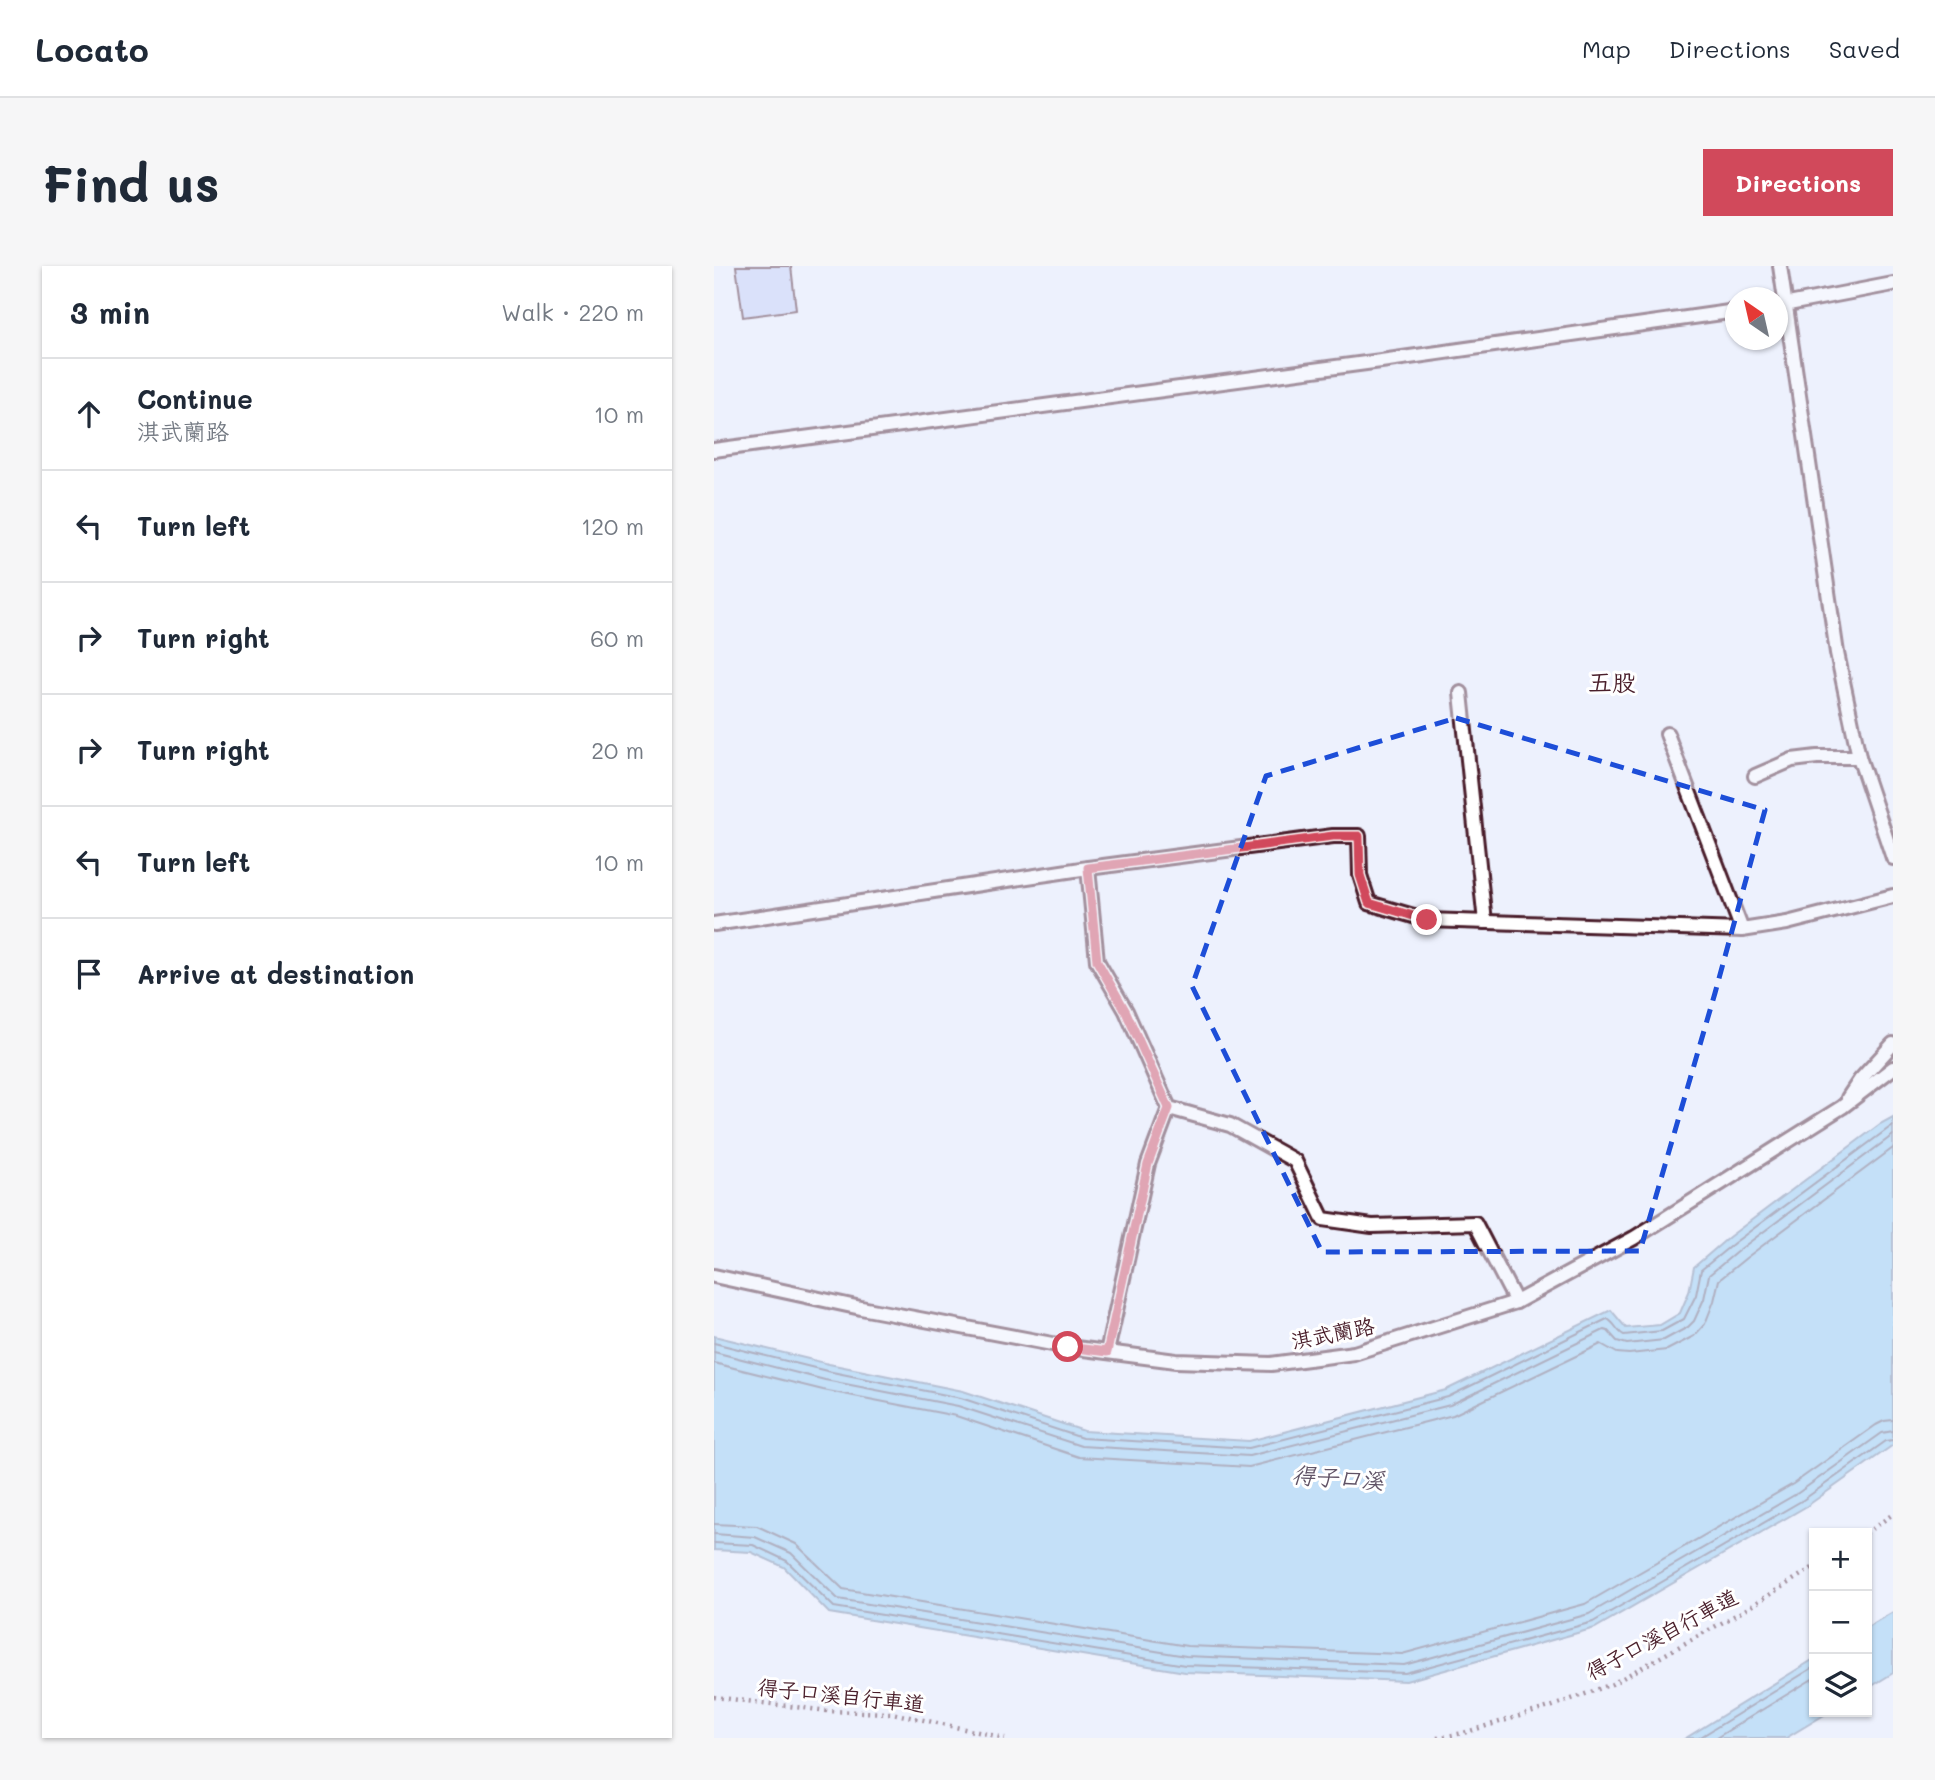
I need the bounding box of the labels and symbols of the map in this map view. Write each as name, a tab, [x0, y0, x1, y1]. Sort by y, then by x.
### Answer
north arrow	[1725, 287, 1788, 350]
district label: 五股	[1588, 666, 1636, 697]
route end	[1411, 904, 1442, 935]
street label: 淇武蘭路	[1289, 1311, 1377, 1354]
route start	[1052, 1331, 1083, 1362]
water label: 得子口溪	[1291, 1459, 1387, 1495]
street label: 得子口溪自行車道	[1581, 1582, 1742, 1685]
street label: 得子口溪自行車道	[756, 1672, 926, 1717]

